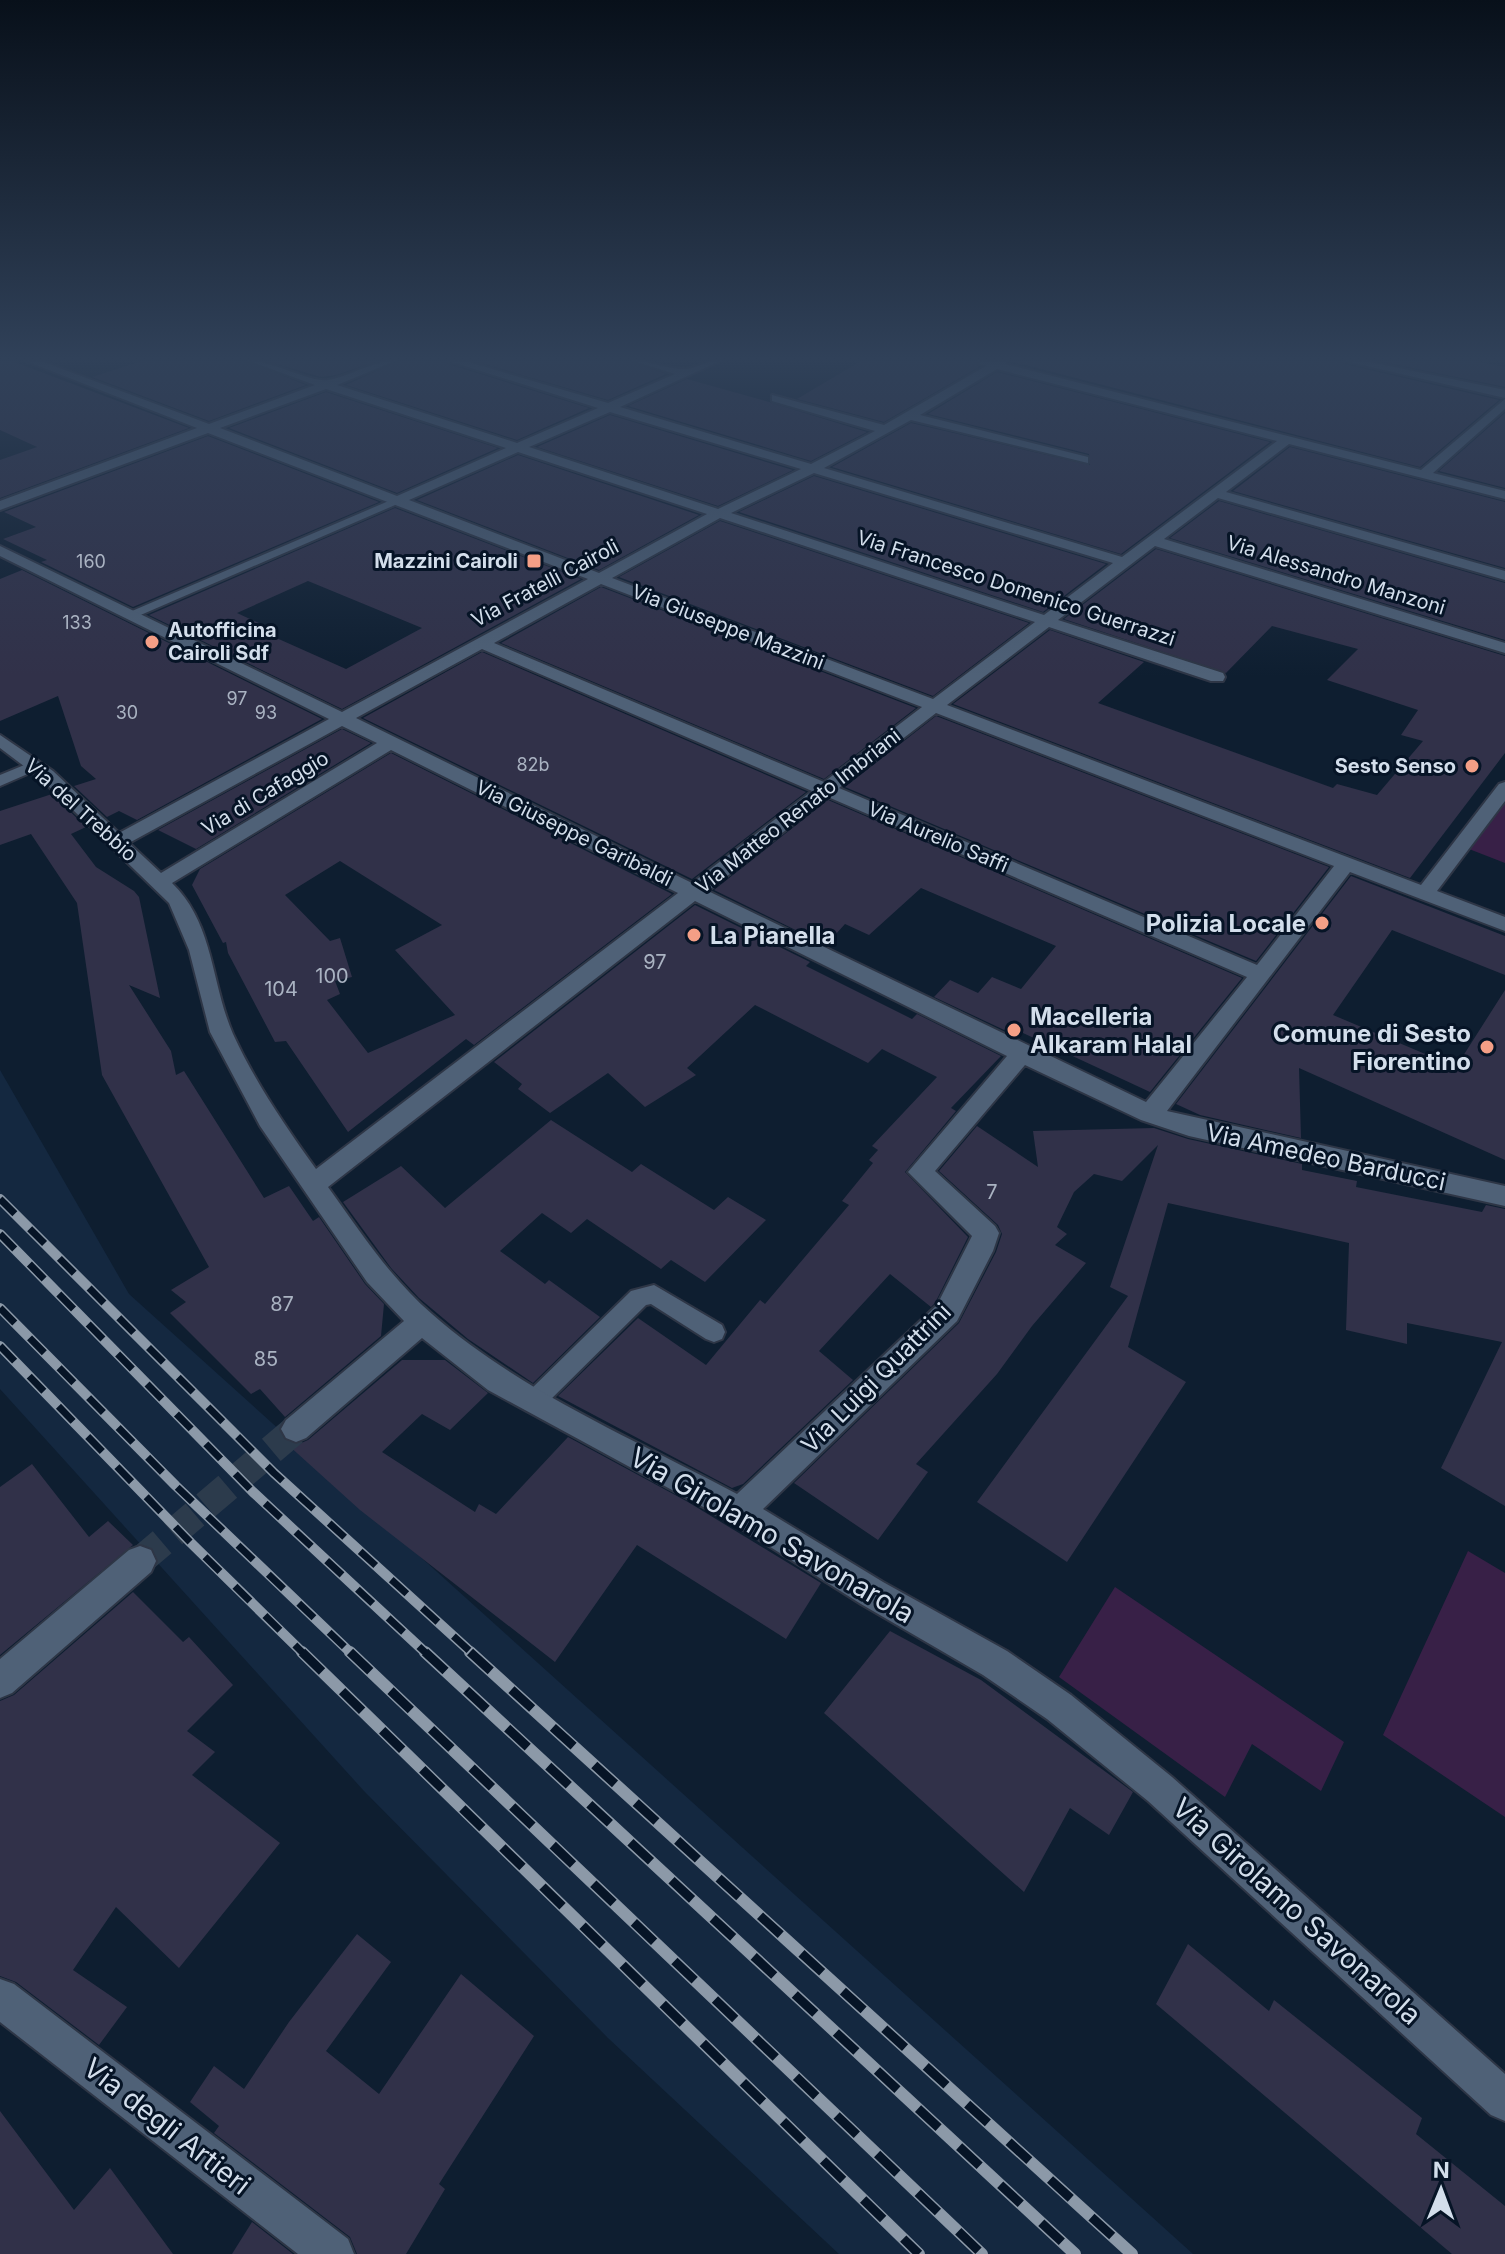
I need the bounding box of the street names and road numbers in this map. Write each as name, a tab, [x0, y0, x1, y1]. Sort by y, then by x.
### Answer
street label: Via Francesco Domenico Guerrazzi	[854, 525, 1178, 651]
street label: Via Alessandro Manzoni	[1224, 530, 1448, 620]
street label: Via Fratelli Cairoli	[467, 534, 623, 632]
street label: Via Giuseppe Mazzini	[628, 579, 828, 675]
street label: Via Matteo Renato Imbriani	[691, 724, 905, 898]
street label: Via di Cafaggio	[197, 746, 333, 840]
street label: Via del Trebbio	[20, 754, 142, 866]
street label: Via Giuseppe Garibaldi	[472, 775, 676, 891]
street label: Via Aurelio Saffi	[864, 797, 1012, 877]
street label: Via Amedeo Barducci	[1204, 1117, 1448, 1197]
street label: Via Luigi Quattrini	[795, 1297, 957, 1459]
street label: Via Girolamo Savonarola	[624, 1440, 920, 1630]
street label: Via Girolamo Savonarola	[1166, 1790, 1428, 2032]
street label: Via degli Artieri	[77, 2050, 257, 2202]

